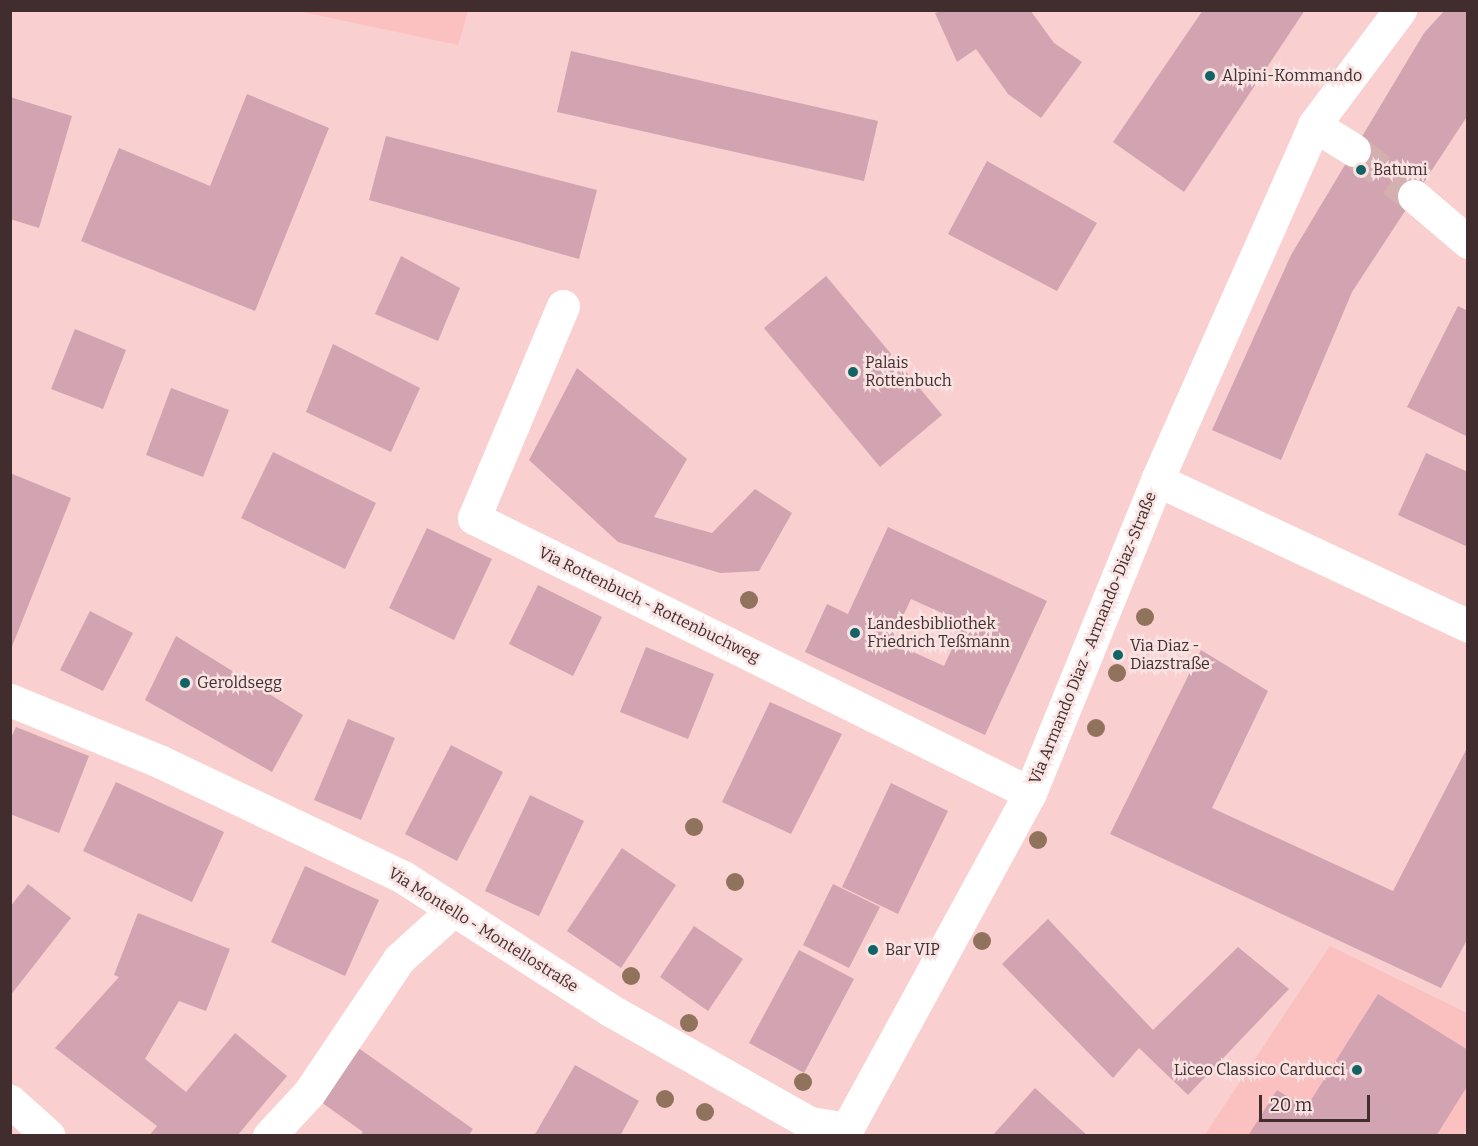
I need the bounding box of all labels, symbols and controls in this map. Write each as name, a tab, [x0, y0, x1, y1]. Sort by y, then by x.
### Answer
place label: Alpini-Kommando	[1222, 66, 1362, 86]
marker: Alpini-Kommando	[1203, 69, 1217, 83]
place label: Batumi	[1373, 160, 1427, 180]
marker: Batumi	[1354, 163, 1368, 177]
place label: Palais Rottenbuch	[865, 353, 952, 391]
marker: Palais Rottenbuch	[846, 365, 860, 379]
street label: Via Armando Diaz - Armando-Diaz-Straße	[1025, 489, 1161, 787]
street label: Via Rottenbuch - Rottenbuchweg	[535, 543, 763, 667]
place label: Landesbibliothek Friedrich Teßmann	[867, 614, 1010, 652]
marker: Landesbibliothek Friedrich Teßmann	[848, 626, 862, 640]
place label: Via Diaz - Diazstraße	[1130, 636, 1210, 674]
marker: Via Diaz - Diazstraße	[1111, 648, 1125, 662]
place label: Geroldsegg	[197, 673, 282, 693]
marker: Geroldsegg	[178, 676, 192, 690]
street label: Via Montello - Montellostraße	[384, 863, 582, 997]
place label: Bar VIP	[885, 940, 940, 960]
marker: Bar VIP	[866, 943, 880, 957]
place label: Liceo Classico Carducci	[1174, 1060, 1345, 1080]
marker: Liceo Classico Carducci	[1350, 1063, 1364, 1077]
scale bar	[1262, 1083, 1373, 1121]
text: 20 m	[1270, 1094, 1312, 1116]

